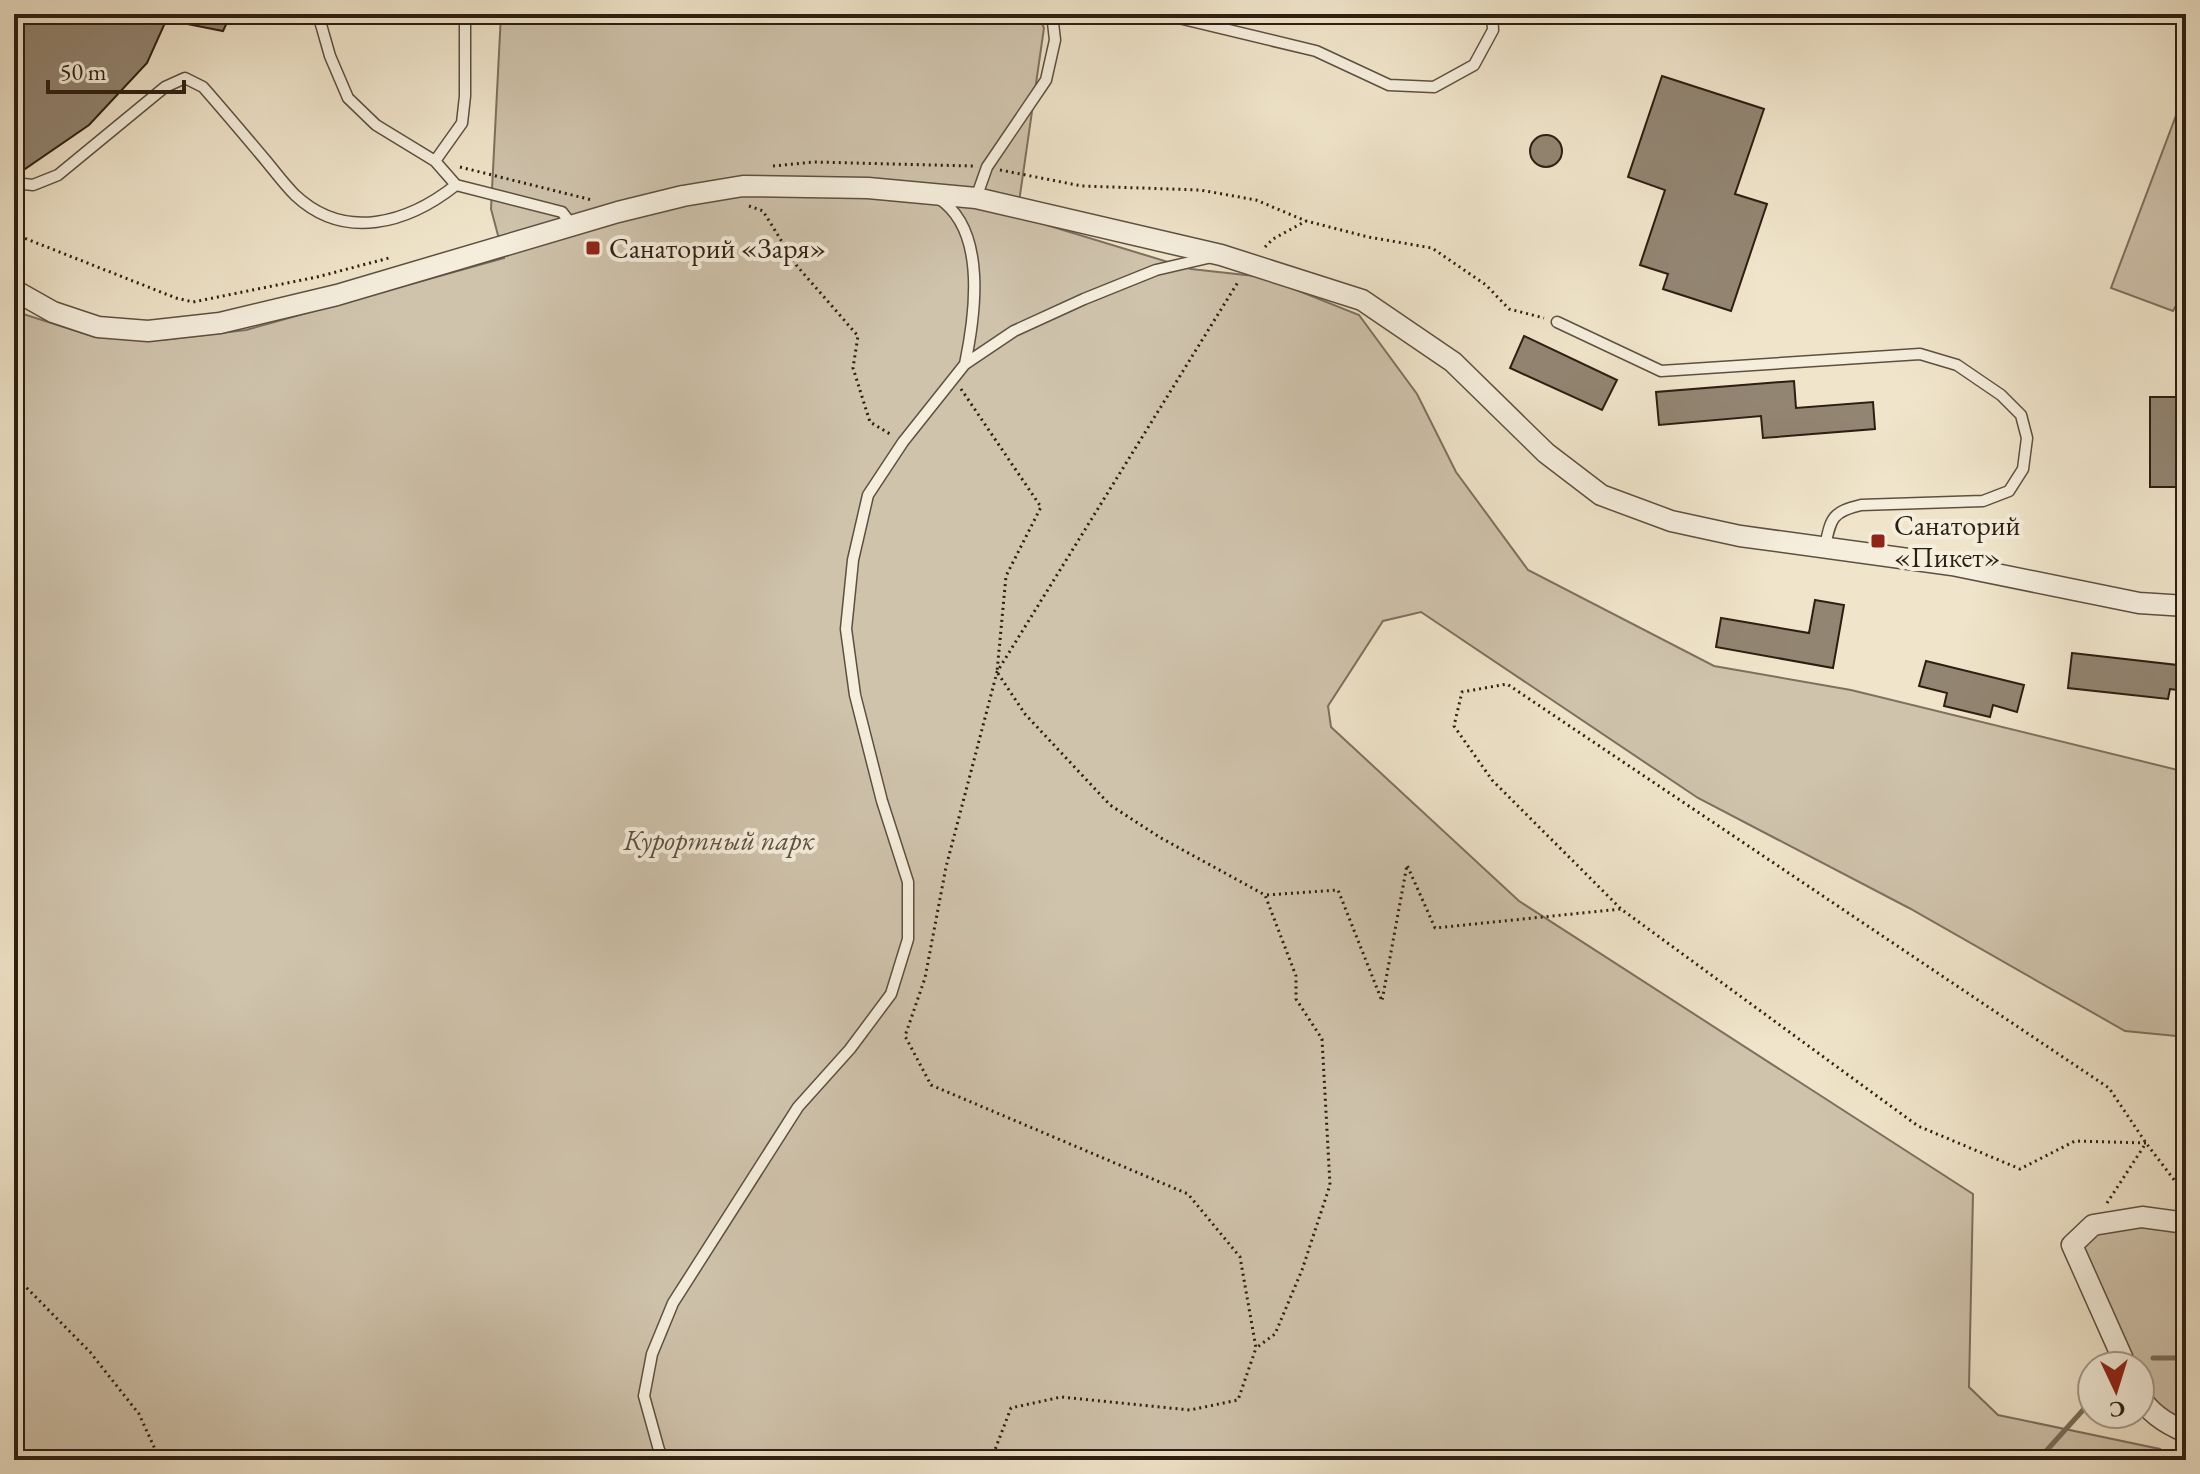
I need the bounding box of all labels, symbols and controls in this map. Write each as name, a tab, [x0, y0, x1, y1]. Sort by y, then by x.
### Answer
scale bar	[48, 44, 184, 94]
text: 50 m	[60, 56, 107, 87]
place label: Санаторий «Заря»	[609, 230, 826, 266]
marker: Санаторий «Заря»	[584, 239, 602, 257]
place label: Санаторий «Пикет»	[1894, 507, 2020, 575]
marker: Санаторий «Пикет»	[1869, 532, 1887, 550]
park label: Курортный парк	[622, 822, 815, 858]
north arrow	[2076, 1350, 2156, 1430]
text: С	[2109, 1394, 2126, 1424]

